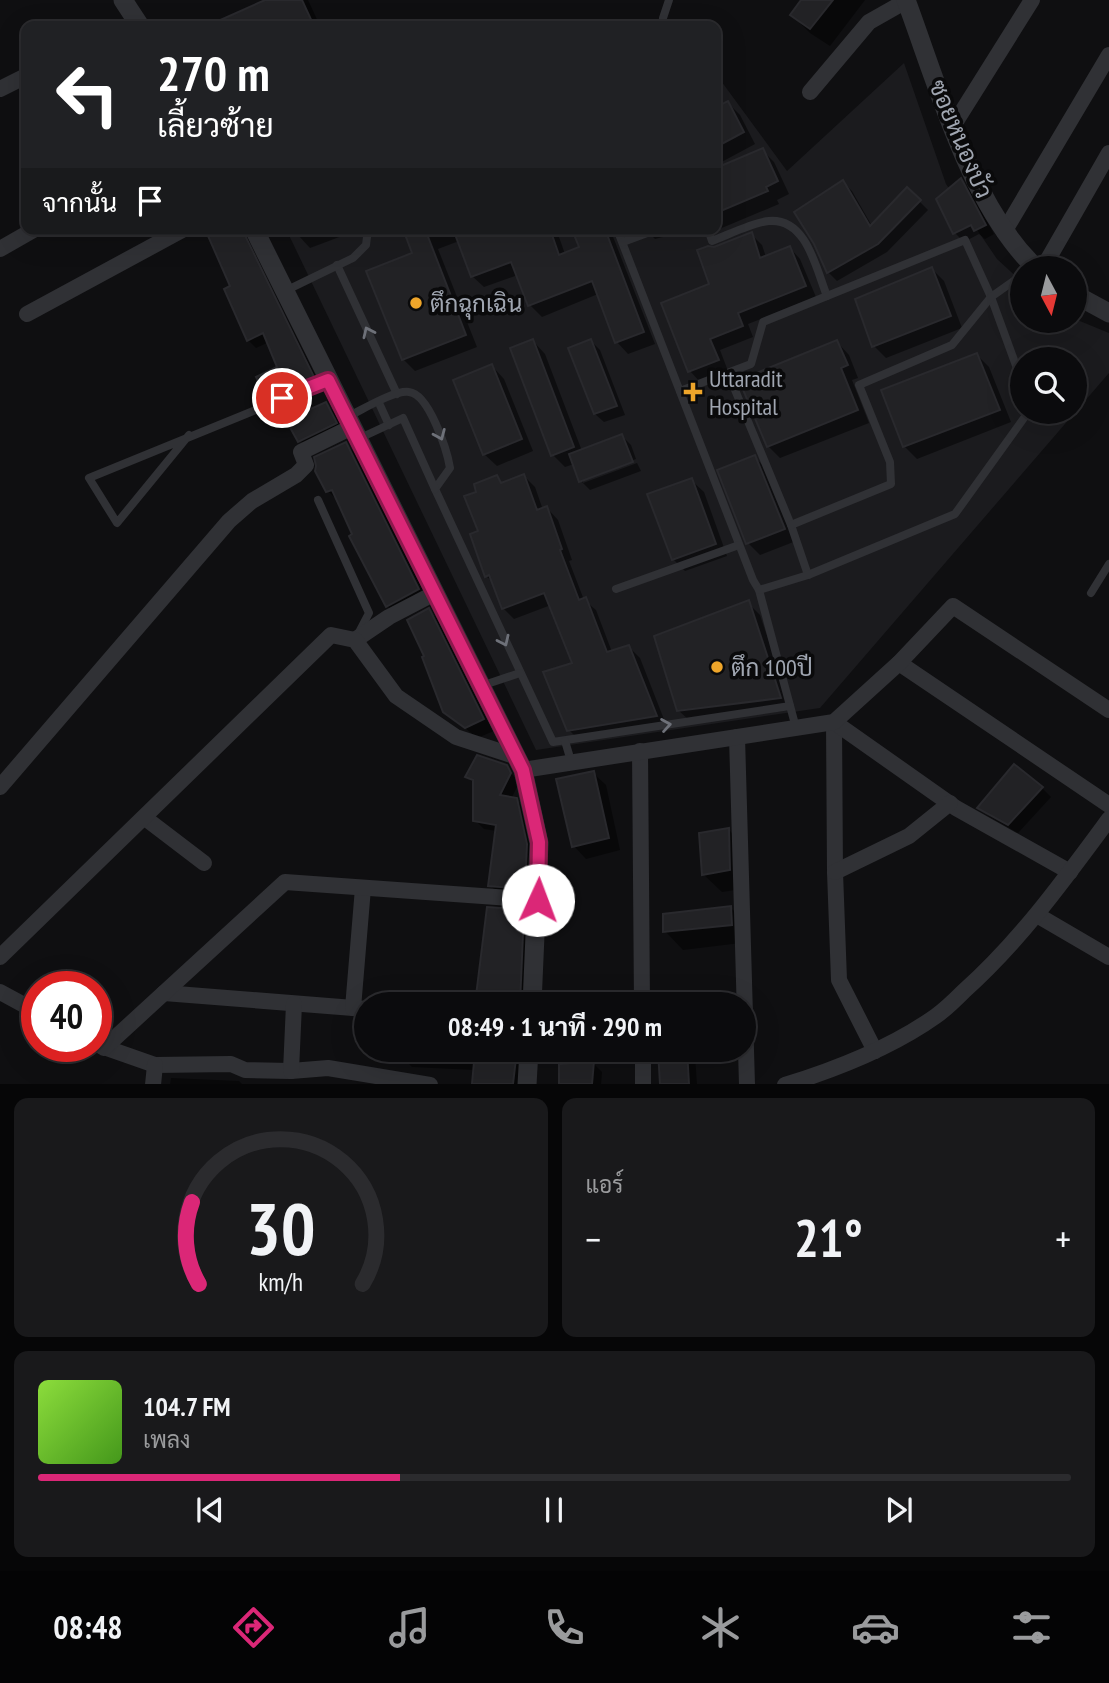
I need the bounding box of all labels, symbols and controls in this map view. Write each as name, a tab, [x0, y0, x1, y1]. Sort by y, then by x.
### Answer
text: 270 m	[157, 41, 270, 105]
icon: left	[42, 49, 133, 140]
street label: ซอยหนองบัว	[922, 75, 1000, 203]
text: เลี้ยวซ้าย	[157, 104, 274, 146]
icon: arrive	[131, 182, 169, 220]
text: จากนั้น	[42, 186, 117, 219]
north arrow	[1010, 256, 1087, 332]
map controls	[1010, 256, 1087, 424]
place label: ตึกฉุกเฉิน	[430, 288, 522, 320]
marker: ตึกฉุกเฉิน	[408, 295, 424, 311]
one-way arrow	[362, 327, 376, 339]
button: search	[1010, 347, 1087, 424]
place label: Uttaradit Hospital	[709, 363, 783, 422]
pin	[252, 368, 312, 428]
icon: arrive	[263, 379, 301, 417]
marker: Uttaradit Hospital	[683, 382, 703, 402]
one-way arrow	[431, 429, 445, 441]
one-way arrow	[496, 633, 510, 646]
place label: ตึก 100ปี	[731, 652, 813, 683]
marker: ตึก 100ปี	[709, 659, 725, 675]
one-way arrow	[660, 718, 672, 733]
position arrow	[501, 863, 575, 937]
speed limit sign: 40	[21, 971, 112, 1062]
text: 08:49 · 1 นาที · 290 m	[448, 1010, 662, 1043]
text: แอร์	[586, 1170, 623, 1199]
text: 30	[246, 1180, 316, 1274]
text: 21°	[794, 1204, 863, 1271]
text: −	[586, 1214, 601, 1263]
text: +	[1055, 1214, 1071, 1263]
text: km/h	[259, 1265, 303, 1297]
text: 104.7 FM	[143, 1390, 231, 1423]
text: เพลง	[143, 1425, 190, 1454]
icon: previous	[191, 1491, 229, 1529]
icon: pause	[535, 1491, 573, 1529]
icon: next	[880, 1491, 918, 1529]
icon: directions	[229, 1603, 278, 1652]
icon: music	[385, 1603, 434, 1652]
icon: phone	[540, 1603, 589, 1652]
icon: climate	[696, 1603, 745, 1652]
icon: car	[851, 1603, 900, 1652]
icon: filters	[1007, 1603, 1056, 1652]
text: 08:48	[53, 1606, 122, 1648]

